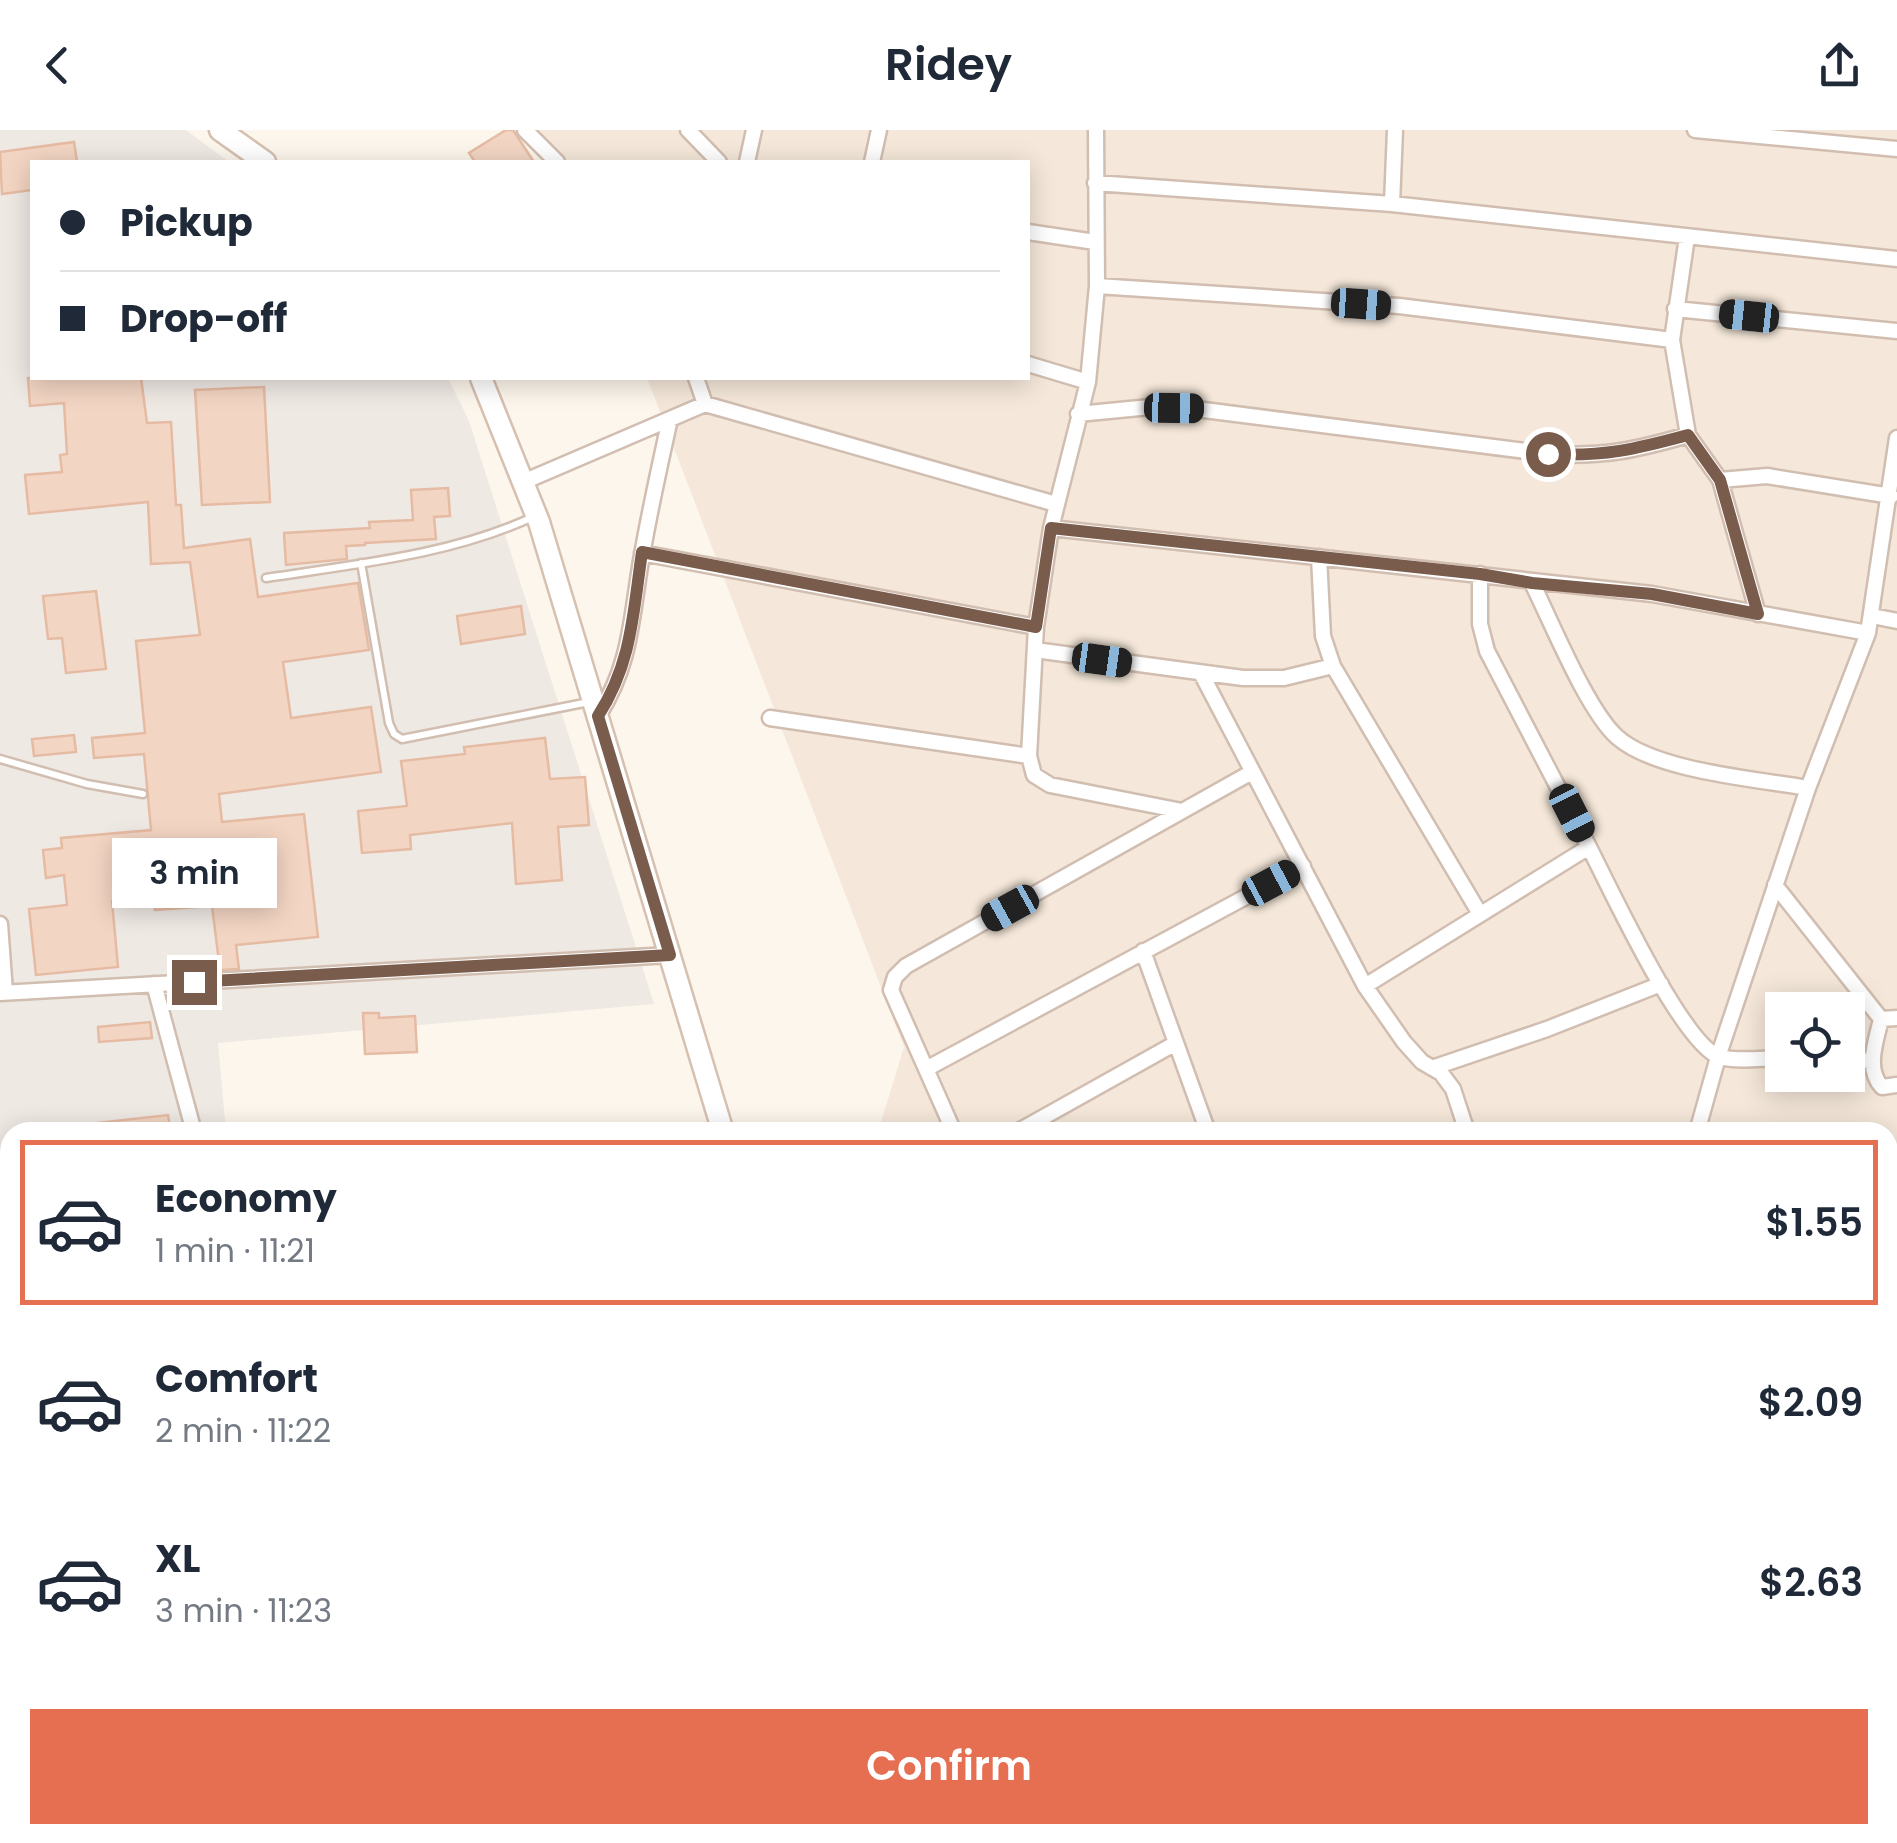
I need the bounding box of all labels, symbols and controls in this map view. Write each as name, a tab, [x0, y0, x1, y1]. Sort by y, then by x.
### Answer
text: Ridey	[885, 33, 1012, 96]
icon: back	[30, 38, 85, 93]
icon: share	[1812, 38, 1867, 93]
text: Pickup	[120, 196, 253, 249]
car	[1330, 287, 1392, 321]
text: Drop-off	[120, 292, 288, 345]
car	[1718, 298, 1780, 334]
car	[1144, 392, 1204, 424]
route start	[1526, 432, 1571, 477]
car	[1070, 641, 1134, 679]
car	[1545, 779, 1599, 847]
callout: 3 min	[111, 837, 276, 907]
text: 3 min	[149, 850, 240, 895]
car	[1237, 856, 1305, 910]
car	[976, 880, 1044, 936]
route end	[172, 960, 217, 1005]
map controls	[1765, 992, 1865, 1092]
button: locate	[1765, 992, 1865, 1092]
text: Economy	[155, 1172, 337, 1225]
icon: car	[35, 1178, 125, 1268]
text: $1.55	[1766, 1196, 1863, 1249]
text: 1 min · 11:21	[155, 1228, 315, 1273]
text: Comfort	[155, 1352, 318, 1405]
icon: car	[35, 1358, 125, 1448]
text: $2.09	[1758, 1376, 1863, 1429]
text: 2 min · 11:22	[155, 1408, 331, 1453]
text: XL	[155, 1532, 200, 1585]
icon: car	[35, 1538, 125, 1628]
text: $2.63	[1759, 1556, 1863, 1609]
text: 3 min · 11:23	[155, 1588, 332, 1633]
button: Confirm	[30, 1709, 1868, 1824]

